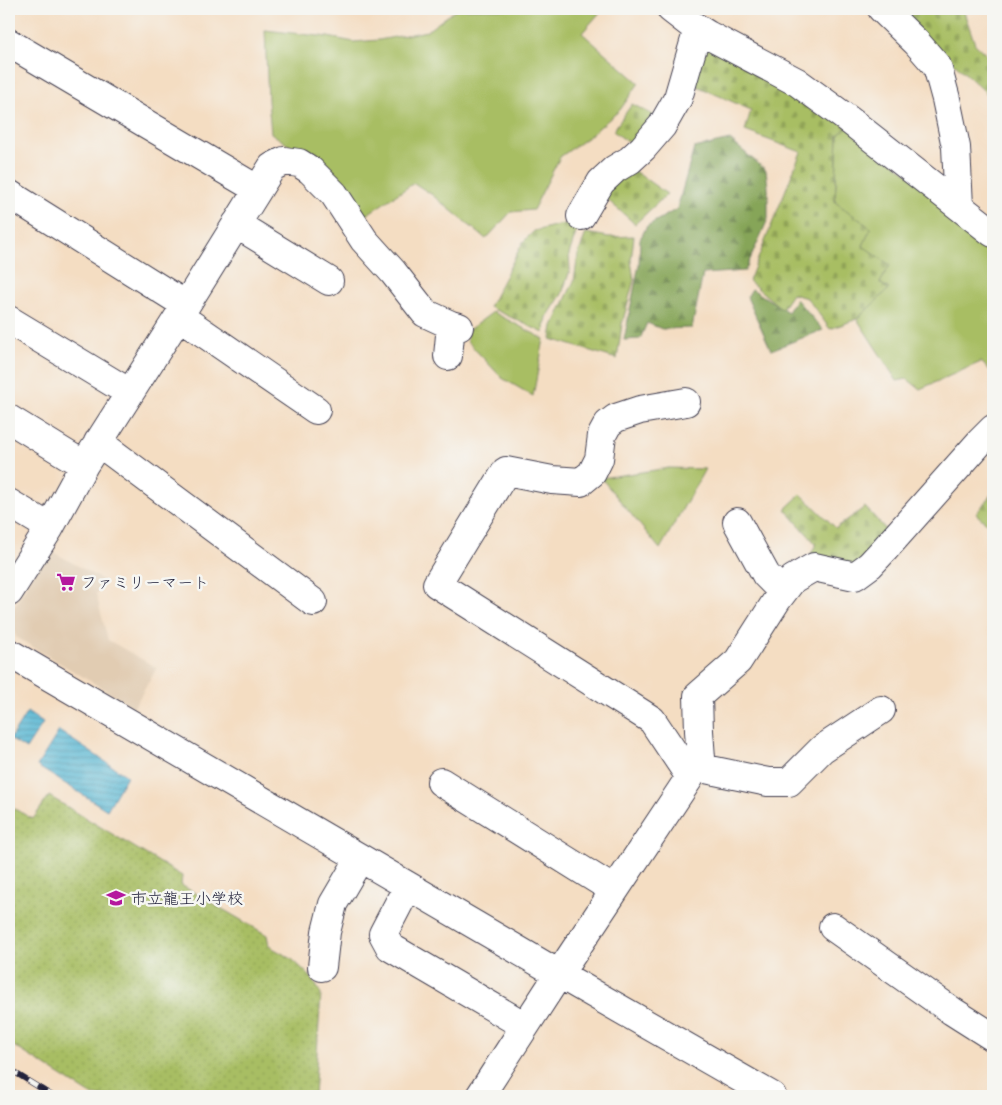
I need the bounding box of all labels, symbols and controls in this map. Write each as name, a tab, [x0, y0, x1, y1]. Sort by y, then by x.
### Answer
supermarket icon: ファミリーマート	[55, 571, 77, 593]
place label: ファミリーマート	[81, 574, 209, 593]
school or university icon: 市立龍王小学校	[105, 887, 127, 909]
place label: 市立龍王小学校	[131, 890, 243, 909]

